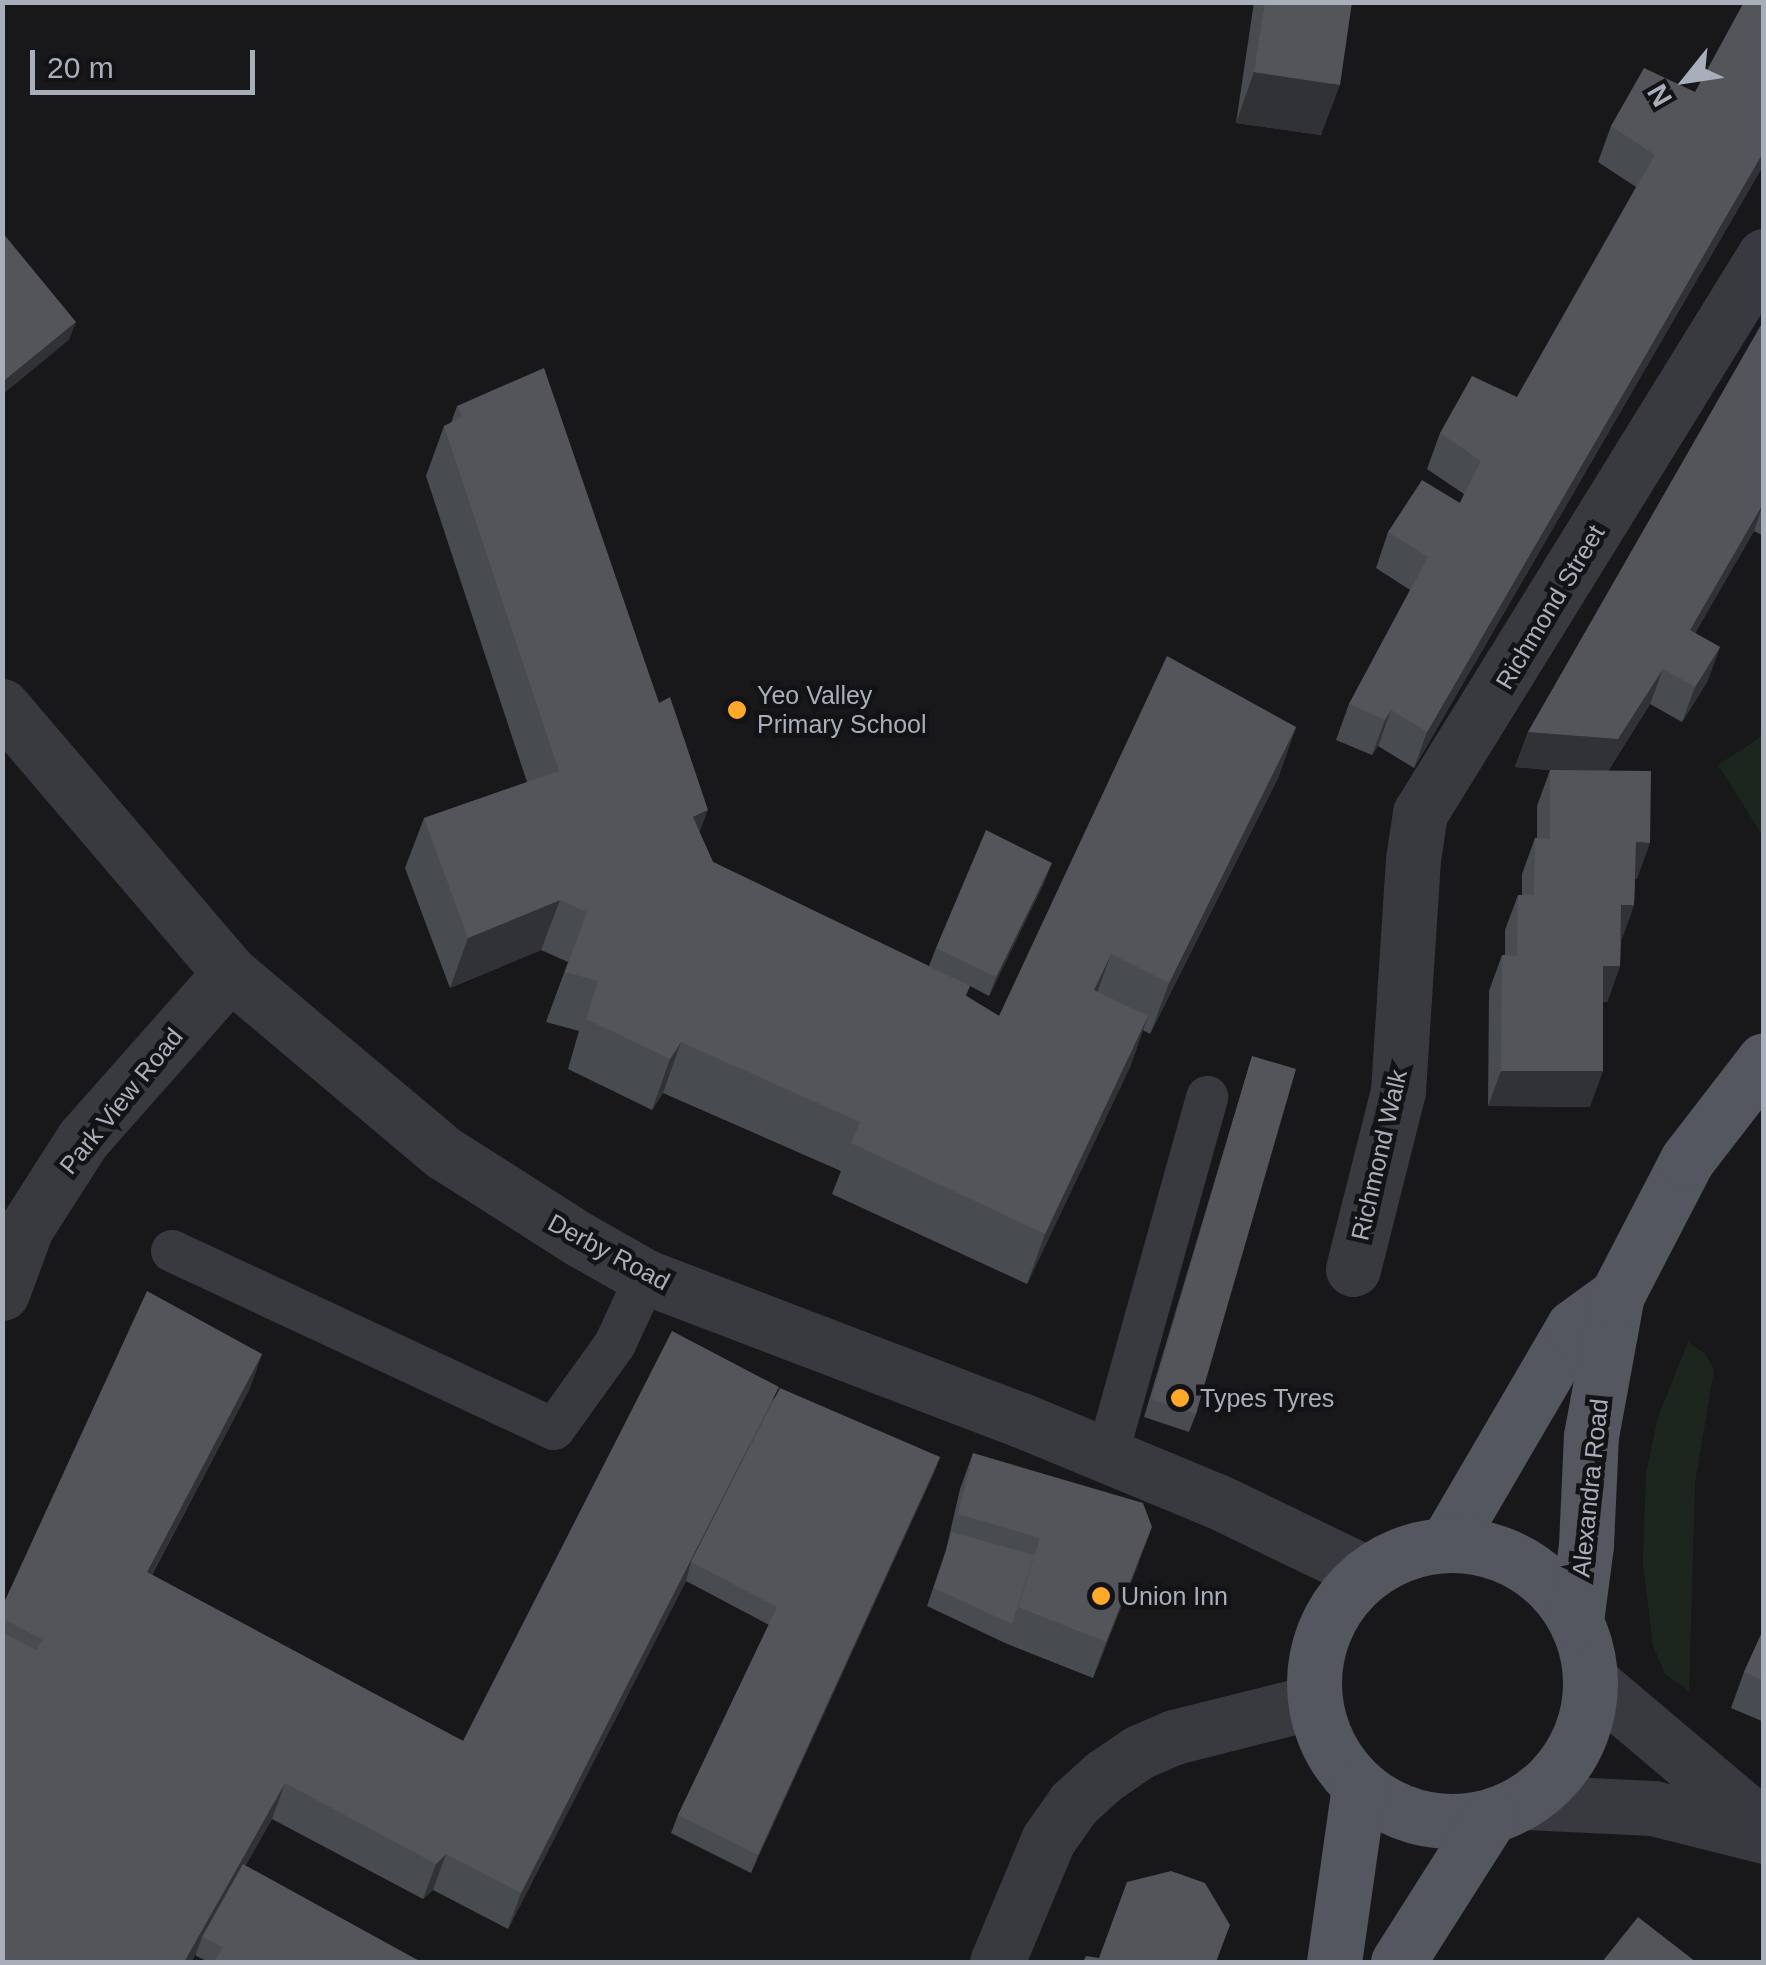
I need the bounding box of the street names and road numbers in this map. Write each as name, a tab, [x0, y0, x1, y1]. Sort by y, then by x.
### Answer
street label: Richmond Street	[1489, 519, 1611, 695]
street label: Park View Road	[53, 1022, 189, 1180]
street label: Richmond Walk	[1345, 1067, 1413, 1243]
street label: Derby Road	[543, 1207, 675, 1297]
street label: Alexandra Road	[1566, 1397, 1614, 1579]

